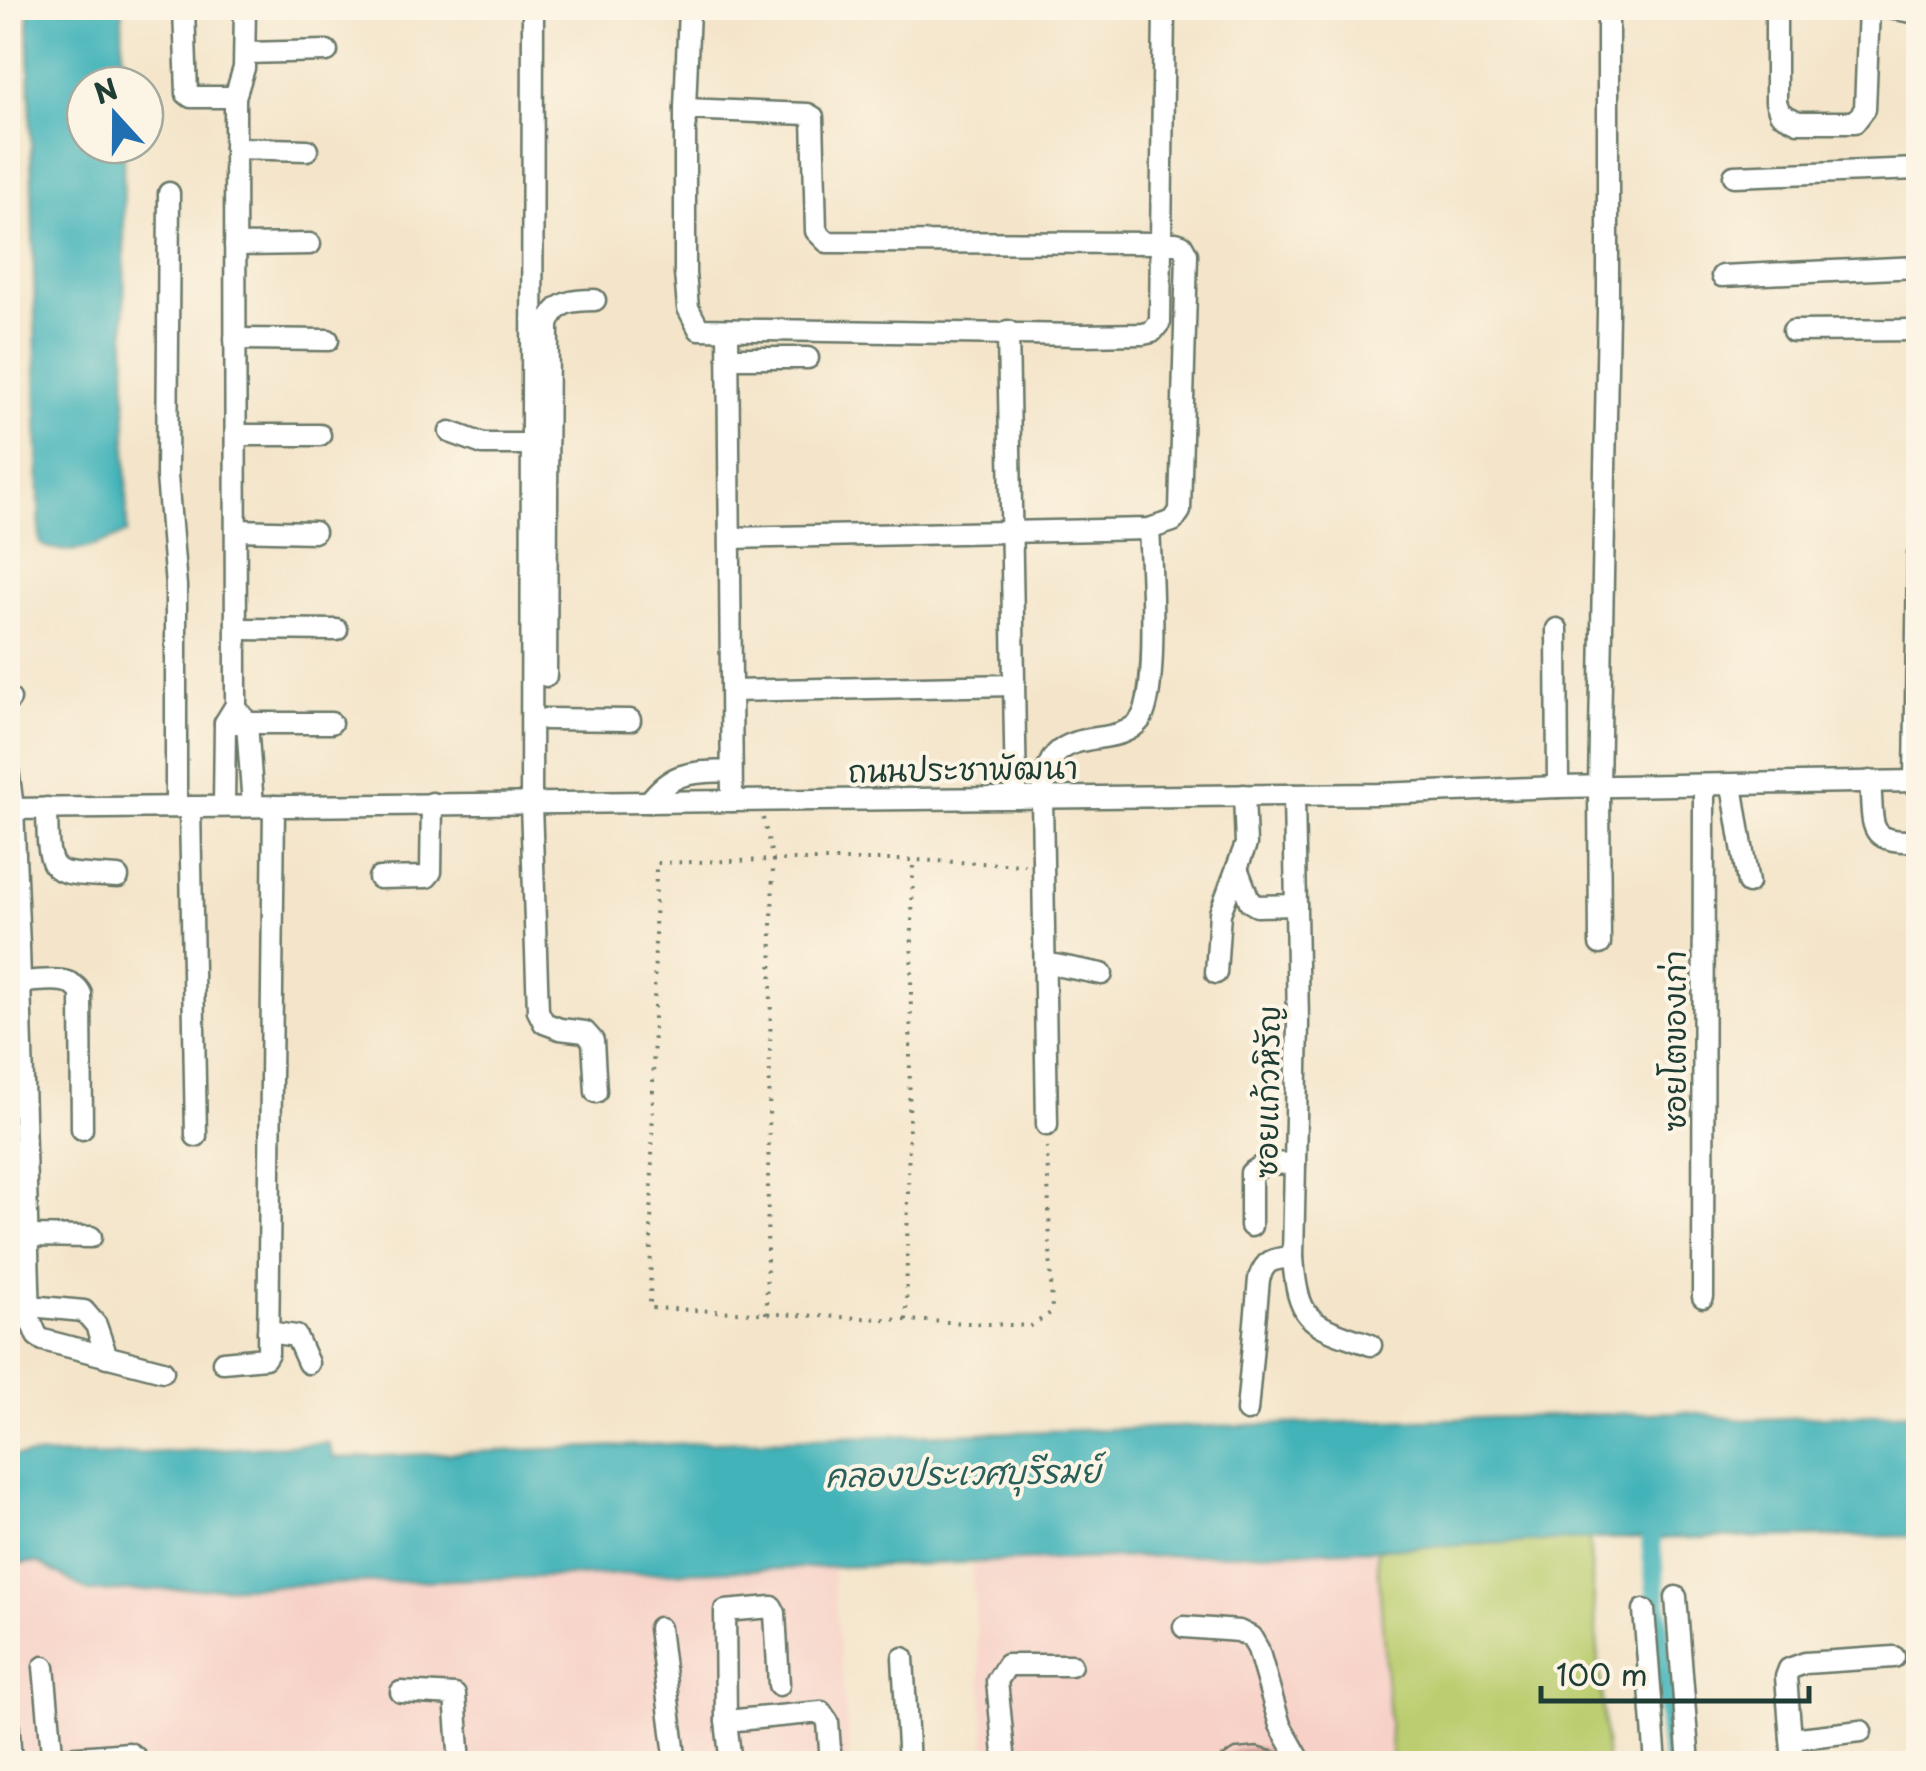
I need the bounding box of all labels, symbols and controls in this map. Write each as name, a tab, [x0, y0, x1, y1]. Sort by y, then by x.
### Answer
north arrow	[65, 65, 165, 165]
text: N	[87, 66, 124, 114]
street label: ถนนประชาพัฒนา	[848, 743, 1078, 793]
street label: ซอยโตของเก่า	[1651, 950, 1696, 1132]
street label: ซอยแก้วหิรัญ	[1242, 1005, 1290, 1179]
water label: คลองประเวศบุรีรมย์	[825, 1445, 1108, 1500]
scale bar	[1541, 1641, 1808, 1703]
text: 100 m	[1556, 1651, 1648, 1696]

